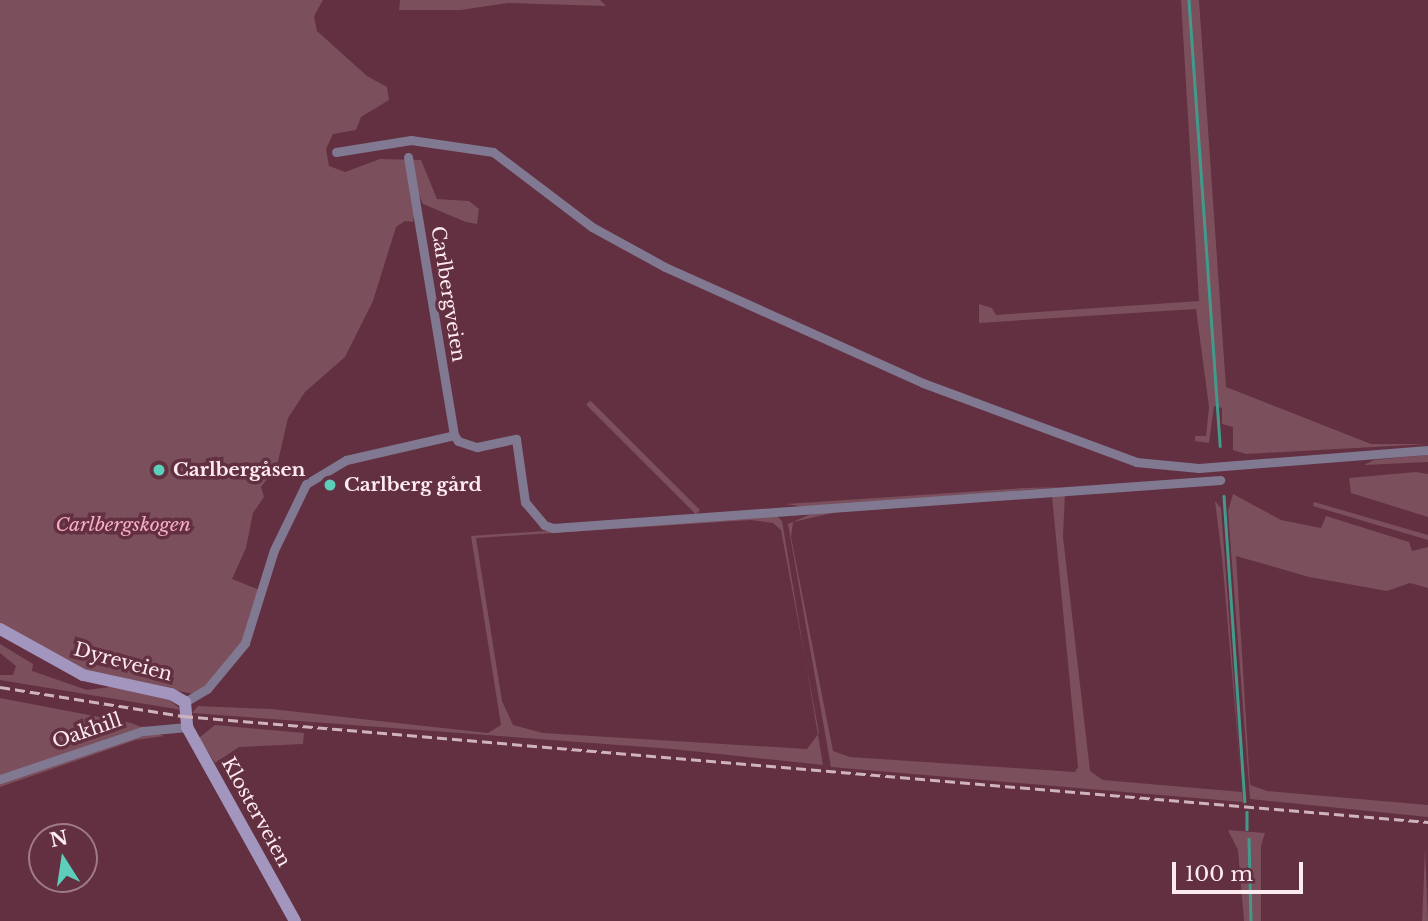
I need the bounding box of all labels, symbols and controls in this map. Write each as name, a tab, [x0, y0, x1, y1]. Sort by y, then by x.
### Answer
street label: Carlbergveien	[426, 224, 470, 364]
place label: Carlbergåsen	[173, 459, 305, 481]
marker: Carlbergåsen	[151, 462, 167, 478]
place label: Carlberg gård	[344, 474, 482, 496]
marker: Carlberg gård	[322, 477, 338, 493]
park label: Carlbergskogen	[55, 514, 191, 536]
street label: Dyreveien	[71, 638, 175, 686]
street label: Oakhill	[49, 709, 125, 753]
street label: Klosterveien	[217, 753, 295, 871]
north arrow	[28, 823, 98, 893]
text: N	[48, 826, 70, 852]
scale bar	[1176, 848, 1307, 892]
text: 100 m	[1185, 861, 1253, 887]

